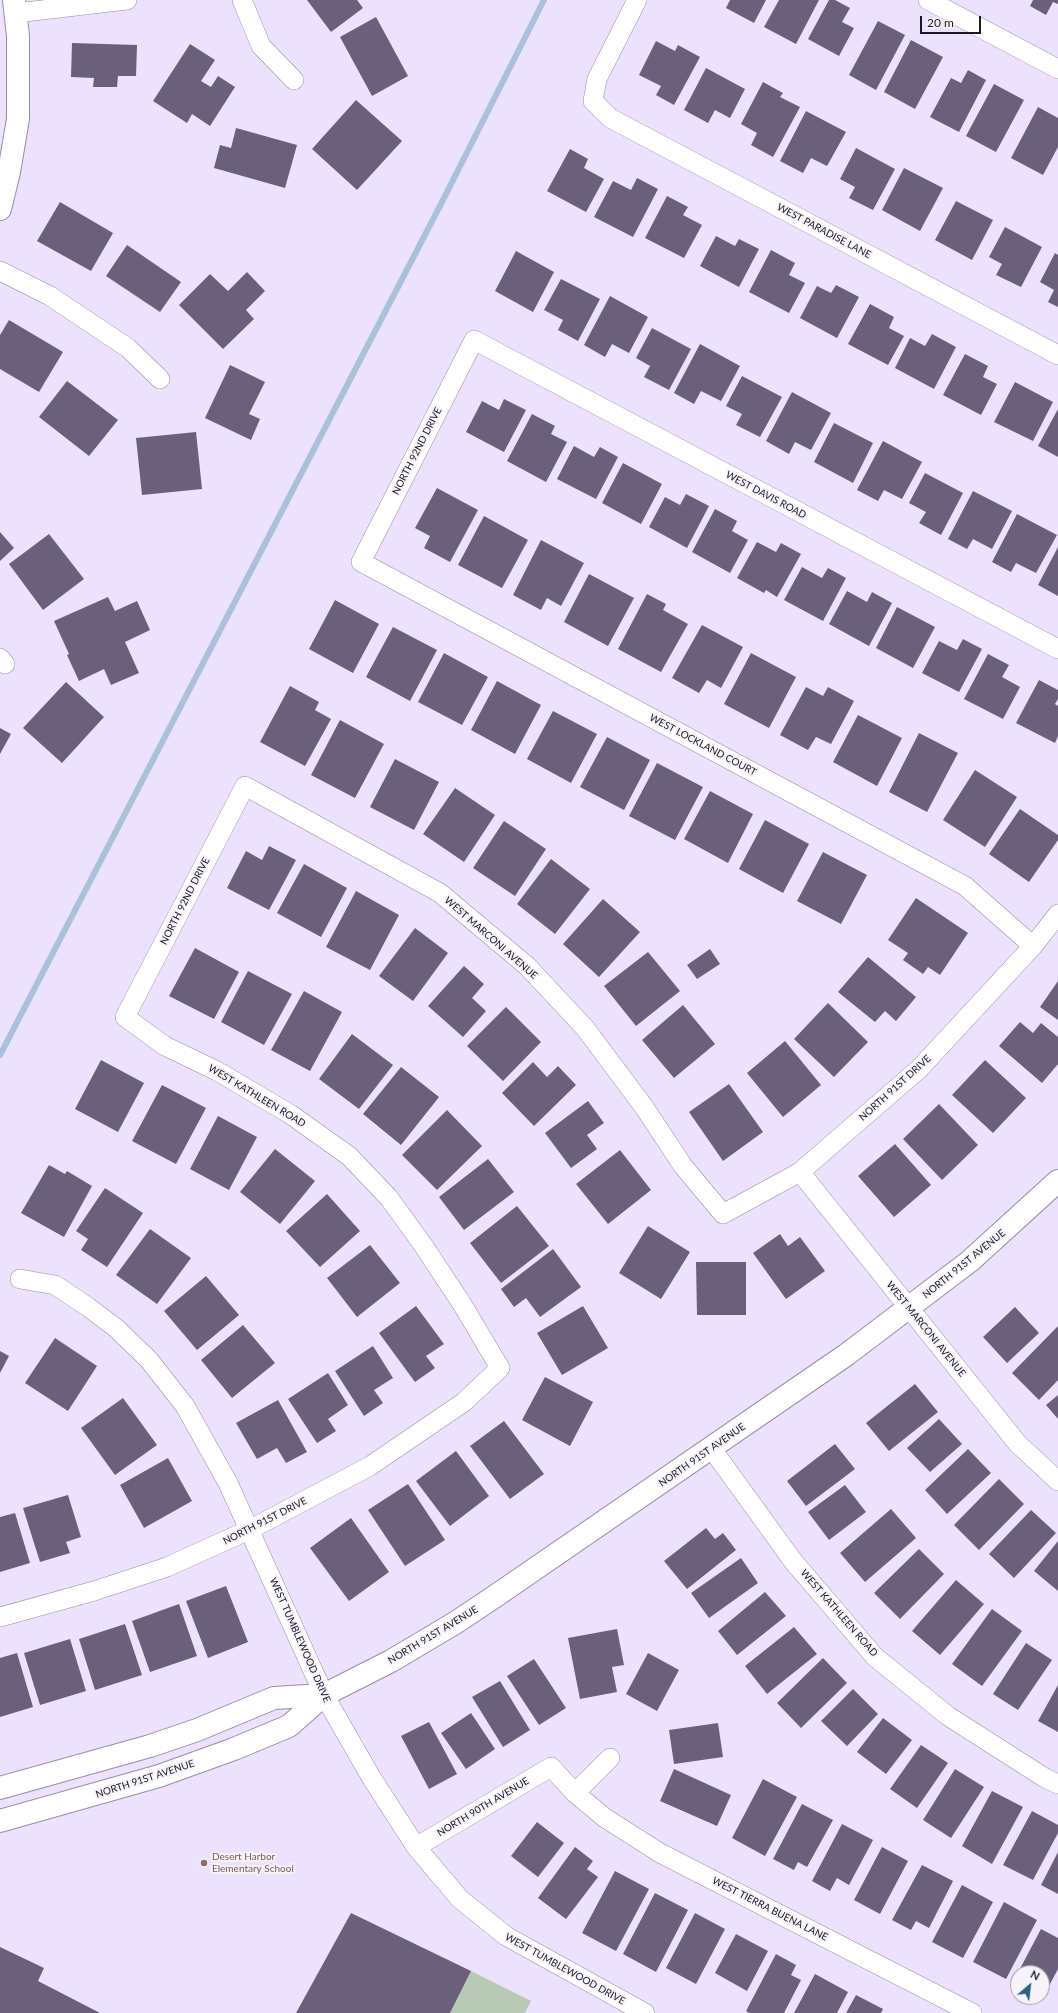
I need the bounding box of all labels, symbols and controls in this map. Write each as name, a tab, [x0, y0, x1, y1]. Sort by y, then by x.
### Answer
scale bar	[922, 8, 983, 34]
text: 20 m	[927, 15, 954, 30]
street label: WEST PARADISE LANE	[775, 201, 873, 261]
street label: NORTH 92ND DRIVE	[390, 405, 444, 497]
street label: WEST DAVIS ROAD	[724, 469, 808, 521]
street label: WEST LOCKLAND COURT	[647, 712, 759, 778]
street label: NORTH 92ND DRIVE	[158, 855, 212, 947]
street label: WEST MARCONI AVENUE	[442, 894, 540, 982]
street label: NORTH 91ST DRIVE	[857, 1053, 933, 1123]
street label: WEST KATHLEEN ROAD	[206, 1062, 308, 1130]
street label: NORTH 91ST AVENUE	[920, 1227, 1008, 1301]
street label: WEST MARCONI AVENUE	[884, 1279, 968, 1379]
street label: NORTH 91ST AVENUE	[656, 1421, 748, 1489]
street label: NORTH 91ST DRIVE	[221, 1495, 309, 1547]
street label: WEST KATHLEEN ROAD	[798, 1567, 880, 1659]
street label: WEST TUMBLEWOOD DRIVE	[267, 1576, 333, 1704]
street label: NORTH 91ST AVENUE	[386, 1603, 480, 1667]
street label: NORTH 91ST AVENUE	[94, 1757, 196, 1801]
street label: NORTH 90TH AVENUE	[435, 1775, 531, 1839]
place label: Desert Harbor Elementary School	[212, 1851, 294, 1874]
marker: Desert Harbor Elementary School	[199, 1858, 209, 1868]
street label: WEST TIERRA BUENA LANE	[710, 1875, 830, 1943]
street label: WEST TUMBLEWOOD DRIVE	[503, 1931, 627, 2007]
north arrow	[1010, 1965, 1050, 2005]
text: N	[1029, 1967, 1042, 1983]

